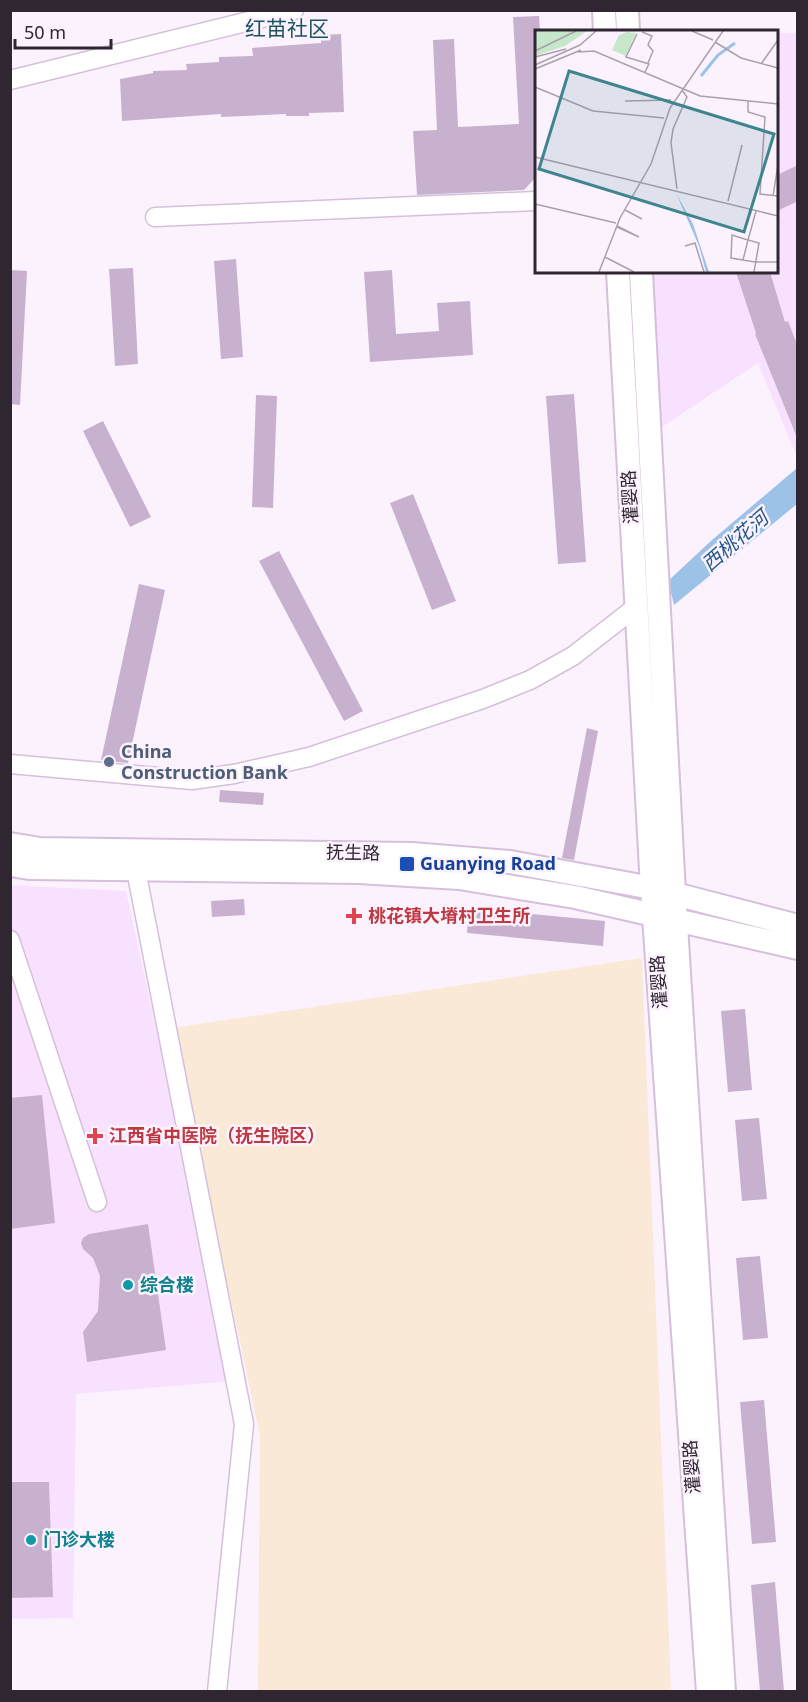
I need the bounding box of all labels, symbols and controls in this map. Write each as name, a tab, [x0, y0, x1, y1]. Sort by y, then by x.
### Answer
scale bar	[15, 12, 111, 50]
district label: 红苗社区	[245, 14, 329, 42]
text: 50 m	[24, 20, 66, 44]
inset map	[535, 30, 778, 273]
street label: 灌婴路	[616, 469, 642, 525]
water label: 西桃花河	[696, 502, 777, 577]
place label: China Construction Bank	[121, 739, 289, 784]
marker: China Construction Bank	[102, 755, 116, 769]
street label: 抚生路	[326, 840, 380, 864]
place label: Guanying Road	[420, 851, 556, 875]
marker: Guanying Road	[398, 855, 416, 873]
place label: 桃花镇大塉村卫生所	[368, 903, 530, 927]
marker: 桃花镇大塉村卫生所	[345, 907, 363, 925]
street label: 灌婴路	[644, 954, 672, 1010]
place label: 江西省中医院（抚生院区）	[109, 1123, 325, 1147]
marker: 江西省中医院（抚生院区）	[86, 1127, 104, 1145]
place label: 综合楼	[140, 1272, 194, 1296]
marker: 综合楼	[121, 1278, 135, 1292]
street label: 灌婴路	[677, 1439, 705, 1495]
place label: 门诊大楼	[43, 1527, 115, 1551]
marker: 门诊大楼	[24, 1533, 38, 1547]

